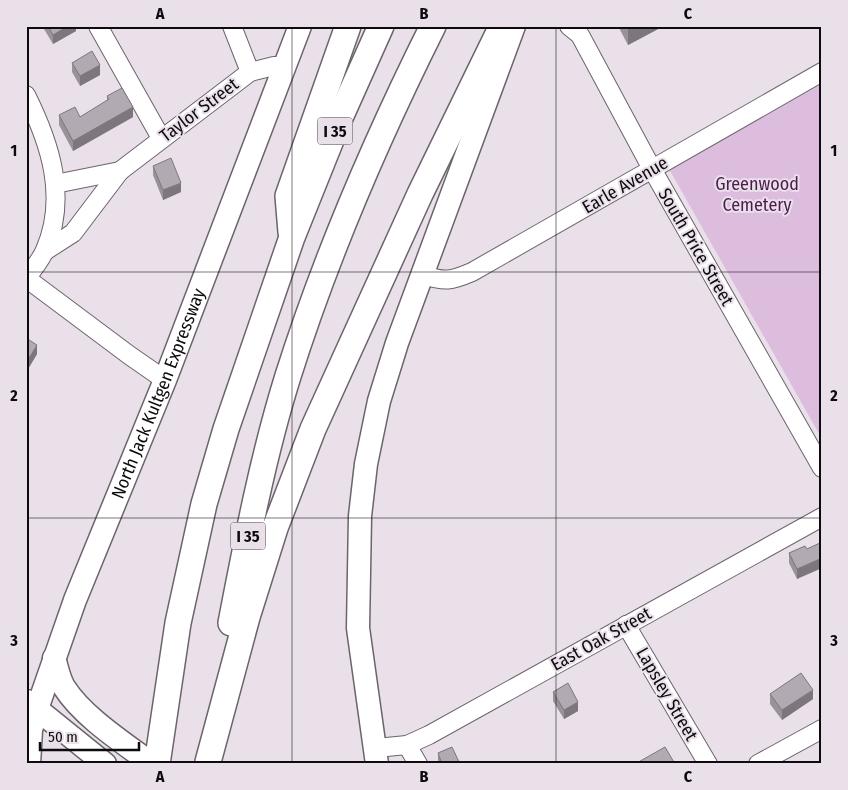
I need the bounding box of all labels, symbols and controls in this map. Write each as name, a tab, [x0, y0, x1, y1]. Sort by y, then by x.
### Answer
text: A	[155, 4, 165, 23]
text: B	[420, 4, 429, 23]
text: C	[684, 4, 693, 23]
street label: Taylor Street	[155, 73, 243, 147]
road number: I 35	[318, 118, 352, 144]
text: 1	[11, 141, 17, 160]
text: 1	[831, 141, 837, 160]
street label: Earle Avenue	[578, 152, 672, 218]
park label: Greenwood Cemetery	[715, 173, 799, 216]
street label: South Price Street	[653, 184, 739, 310]
street label: North Jack Kultgen Expressway	[107, 285, 210, 502]
text: 2	[9, 386, 18, 405]
text: 2	[829, 386, 838, 405]
road number: I 35	[230, 522, 266, 550]
street label: East Oak Street	[547, 602, 655, 676]
text: 3	[9, 631, 18, 650]
text: 3	[829, 631, 838, 650]
street label: Lapsley Street	[631, 643, 703, 745]
scale bar	[40, 720, 139, 752]
text: 50 m	[48, 728, 78, 746]
text: A	[155, 767, 165, 786]
text: B	[420, 767, 429, 786]
text: C	[684, 767, 693, 786]

